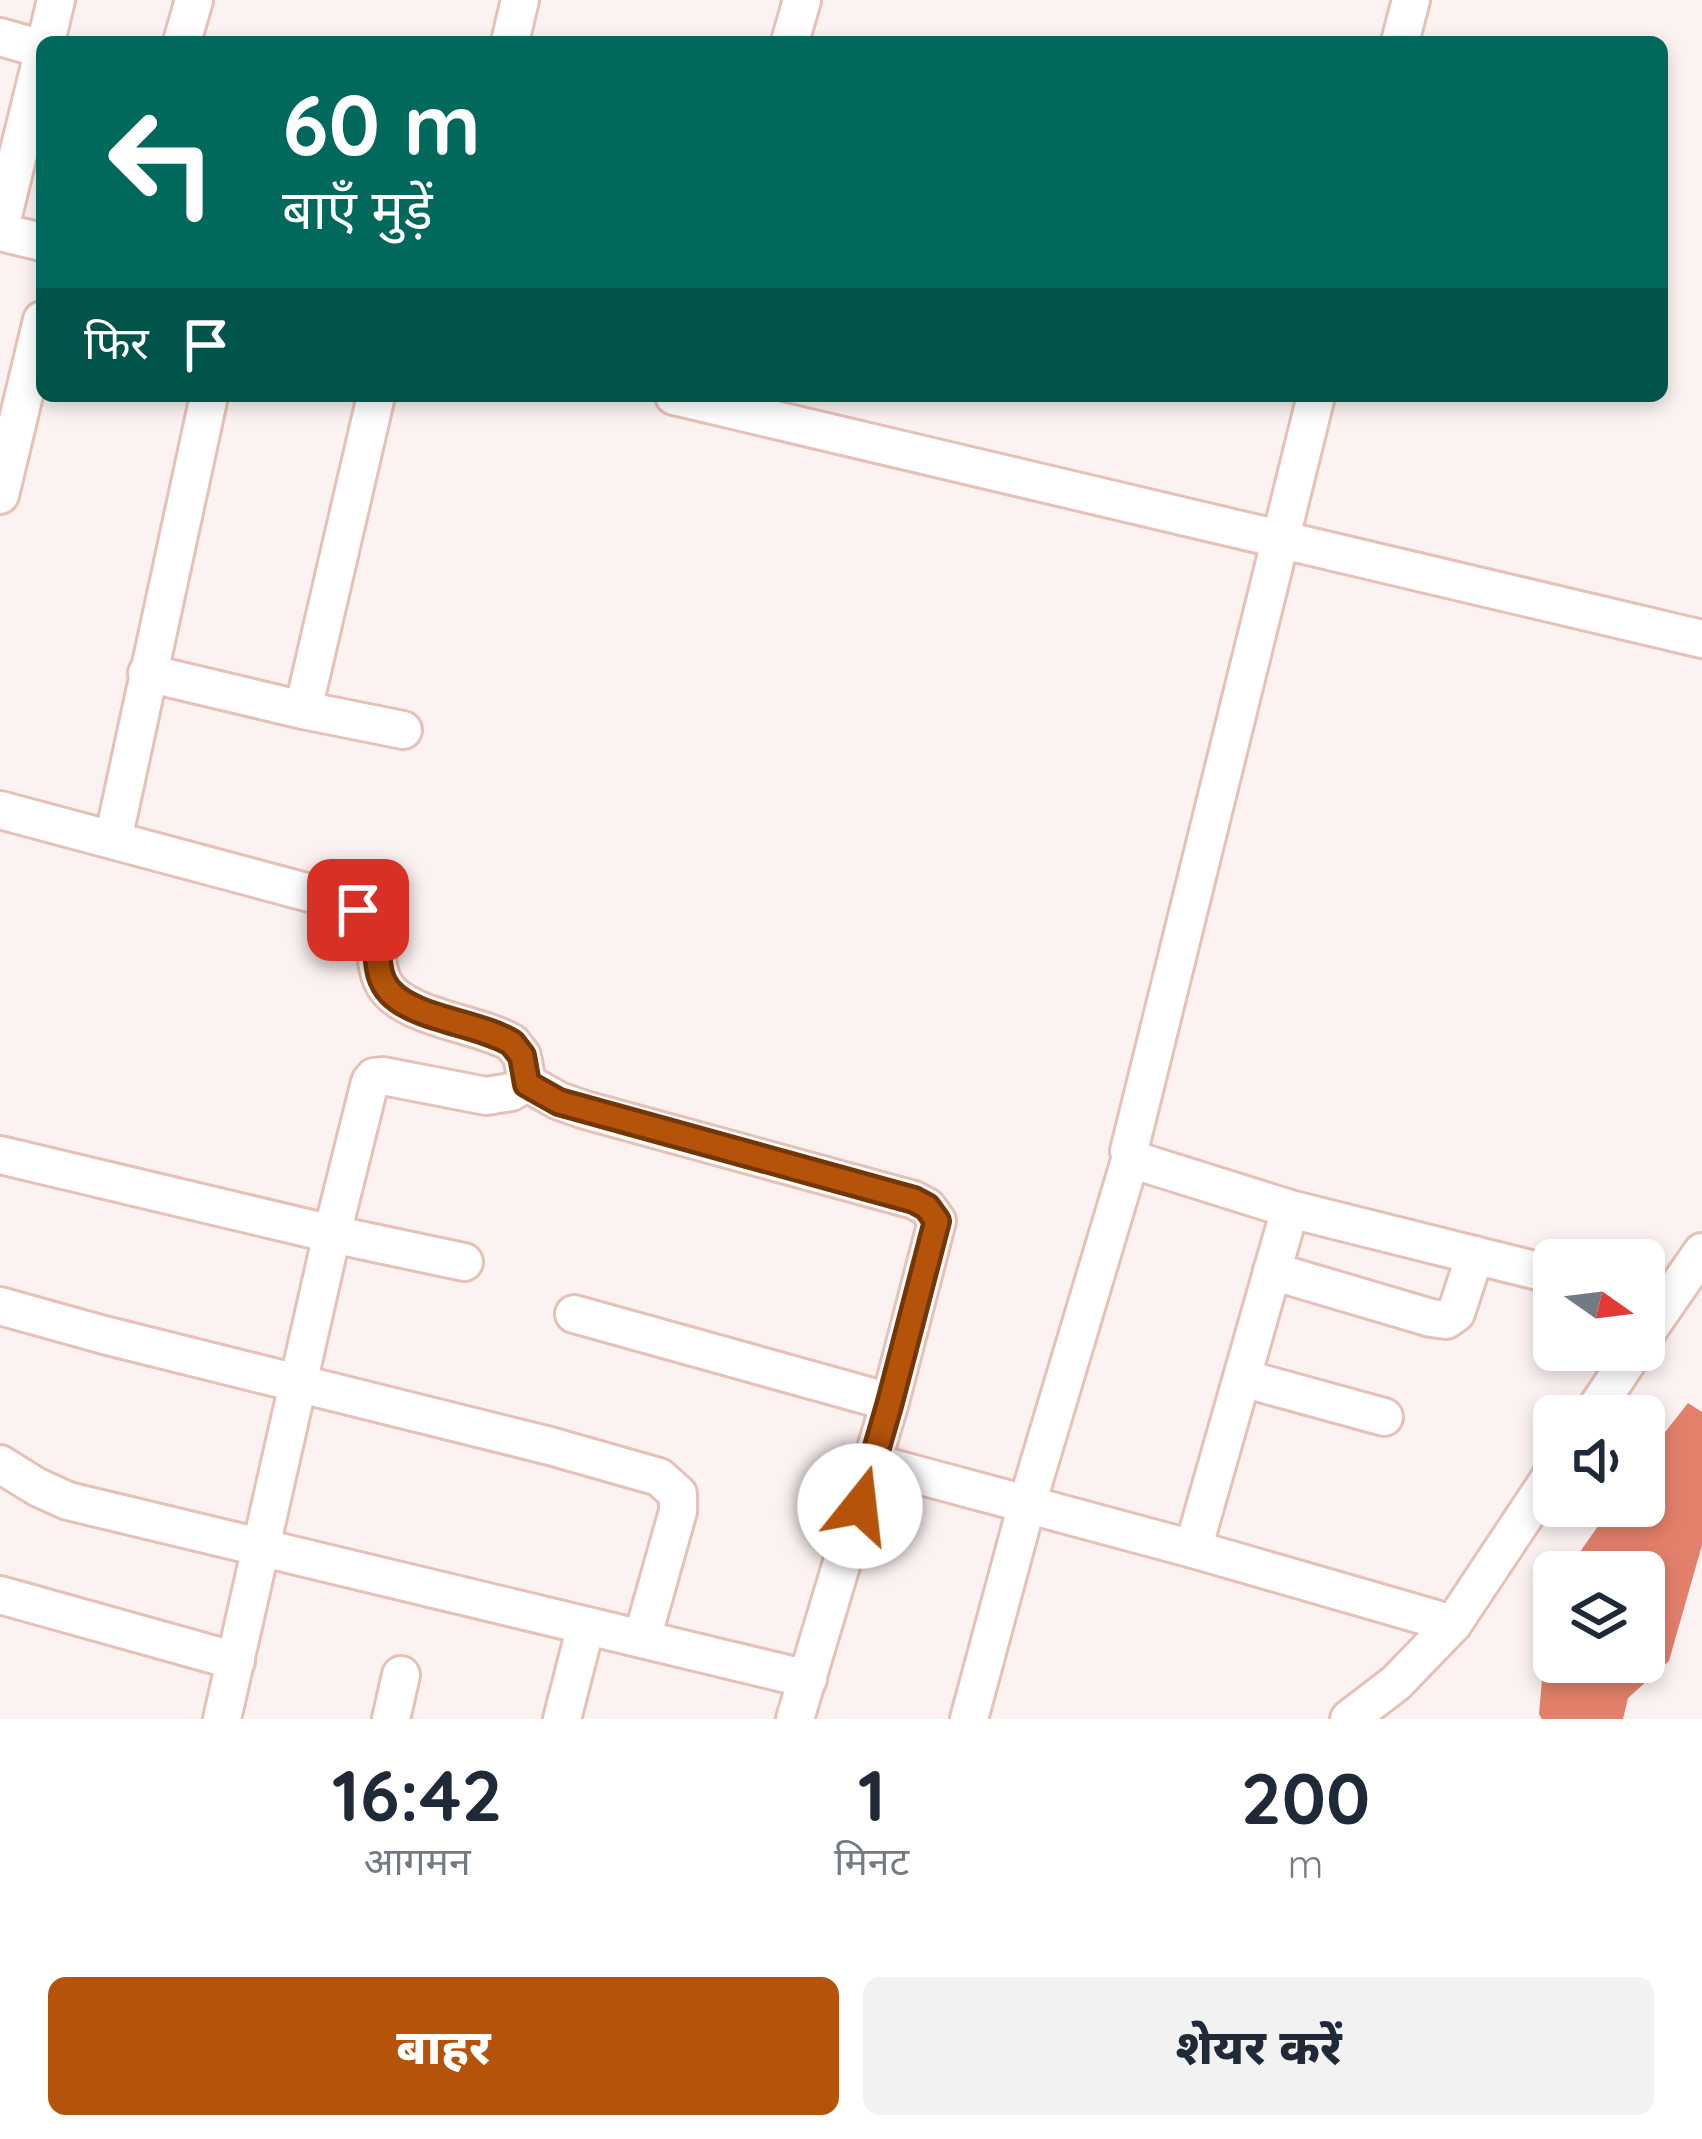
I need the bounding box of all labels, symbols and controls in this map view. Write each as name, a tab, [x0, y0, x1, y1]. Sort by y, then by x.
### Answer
text: 60 m	[282, 71, 481, 176]
icon: left	[84, 84, 240, 240]
text: बाएँ मुड़ें	[282, 175, 433, 243]
icon: arrive	[173, 312, 239, 378]
text: फिर	[84, 314, 149, 370]
pin	[307, 859, 409, 961]
icon: arrive	[325, 877, 391, 943]
north arrow	[1533, 1239, 1665, 1371]
map controls	[1533, 1239, 1665, 1683]
button: sound	[1533, 1395, 1665, 1527]
position arrow	[797, 1443, 923, 1569]
button: layers	[1533, 1551, 1665, 1683]
text: 16:42	[332, 1749, 503, 1839]
text: 1	[858, 1749, 886, 1839]
text: 200	[1241, 1752, 1370, 1842]
text: आगमन	[364, 1836, 471, 1885]
text: मिनट	[834, 1836, 909, 1885]
text: m	[1288, 1839, 1323, 1888]
button: बाहर	[48, 1977, 839, 2115]
button: शेयर करें	[863, 1977, 1654, 2115]

